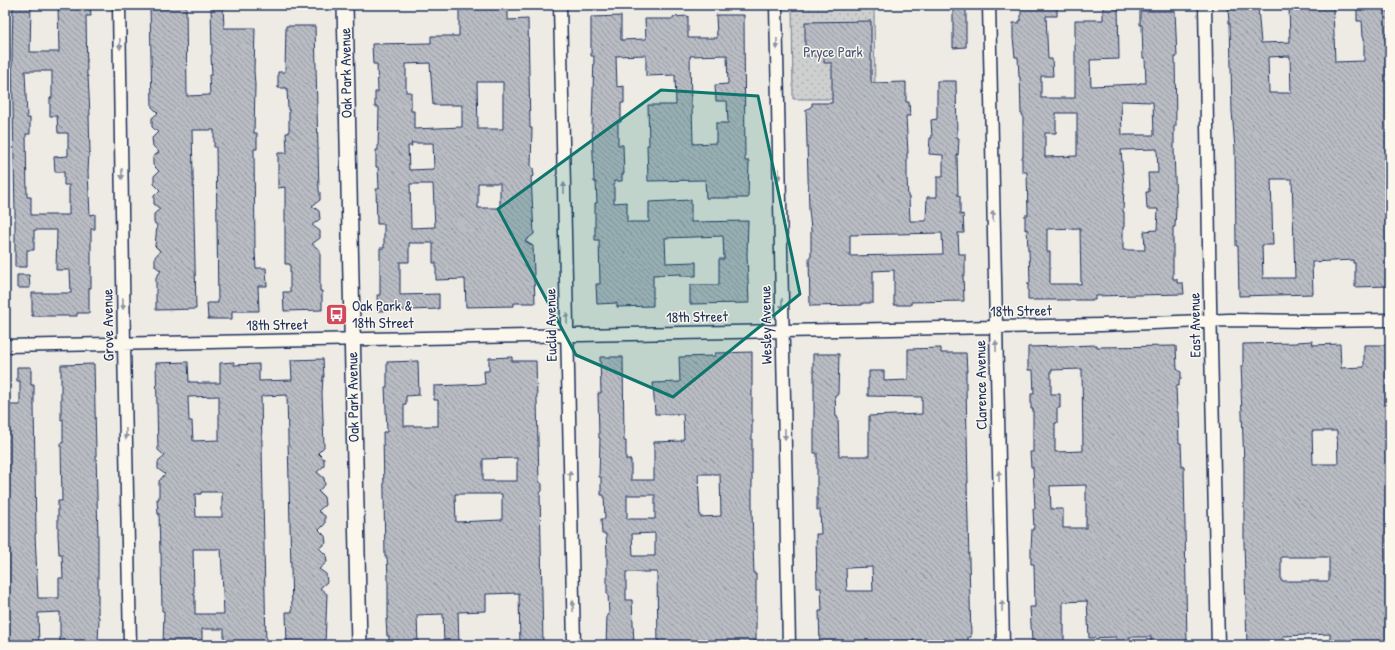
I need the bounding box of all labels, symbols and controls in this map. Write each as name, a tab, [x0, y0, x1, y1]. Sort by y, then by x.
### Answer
street label: Oak Park Avenue	[334, 28, 357, 118]
one-way arrow	[117, 38, 123, 51]
one-way arrow	[773, 38, 780, 50]
park label: Pryce Park	[803, 41, 863, 62]
one-way arrow	[119, 168, 125, 181]
one-way arrow	[776, 168, 782, 181]
one-way arrow	[561, 181, 567, 194]
one-way arrow	[990, 210, 997, 222]
street label: Wesley Avenue	[754, 285, 777, 365]
street label: Euclid Avenue	[539, 288, 562, 362]
street label: Grove Avenue	[96, 289, 119, 361]
street label: East Avenue	[1183, 292, 1206, 358]
place label: Oak Park & 18th Street	[352, 295, 415, 333]
one-way arrow	[120, 298, 126, 311]
one-way arrow	[779, 298, 785, 311]
street label: 18th Street	[990, 299, 1053, 322]
bus stop icon: Oak Park & 18th Street	[324, 302, 350, 328]
street label: 18th Street	[666, 305, 729, 328]
one-way arrow	[564, 311, 570, 324]
street label: 18th Street	[246, 313, 309, 336]
one-way arrow	[993, 339, 999, 352]
street label: Clarence Avenue	[969, 340, 992, 430]
street label: Oak Park Avenue	[341, 352, 364, 442]
one-way arrow	[122, 428, 129, 440]
one-way arrow	[782, 428, 788, 441]
one-way arrow	[567, 469, 573, 482]
one-way arrow	[996, 469, 1002, 482]
one-way arrow	[570, 599, 576, 612]
one-way arrow	[999, 599, 1005, 612]

